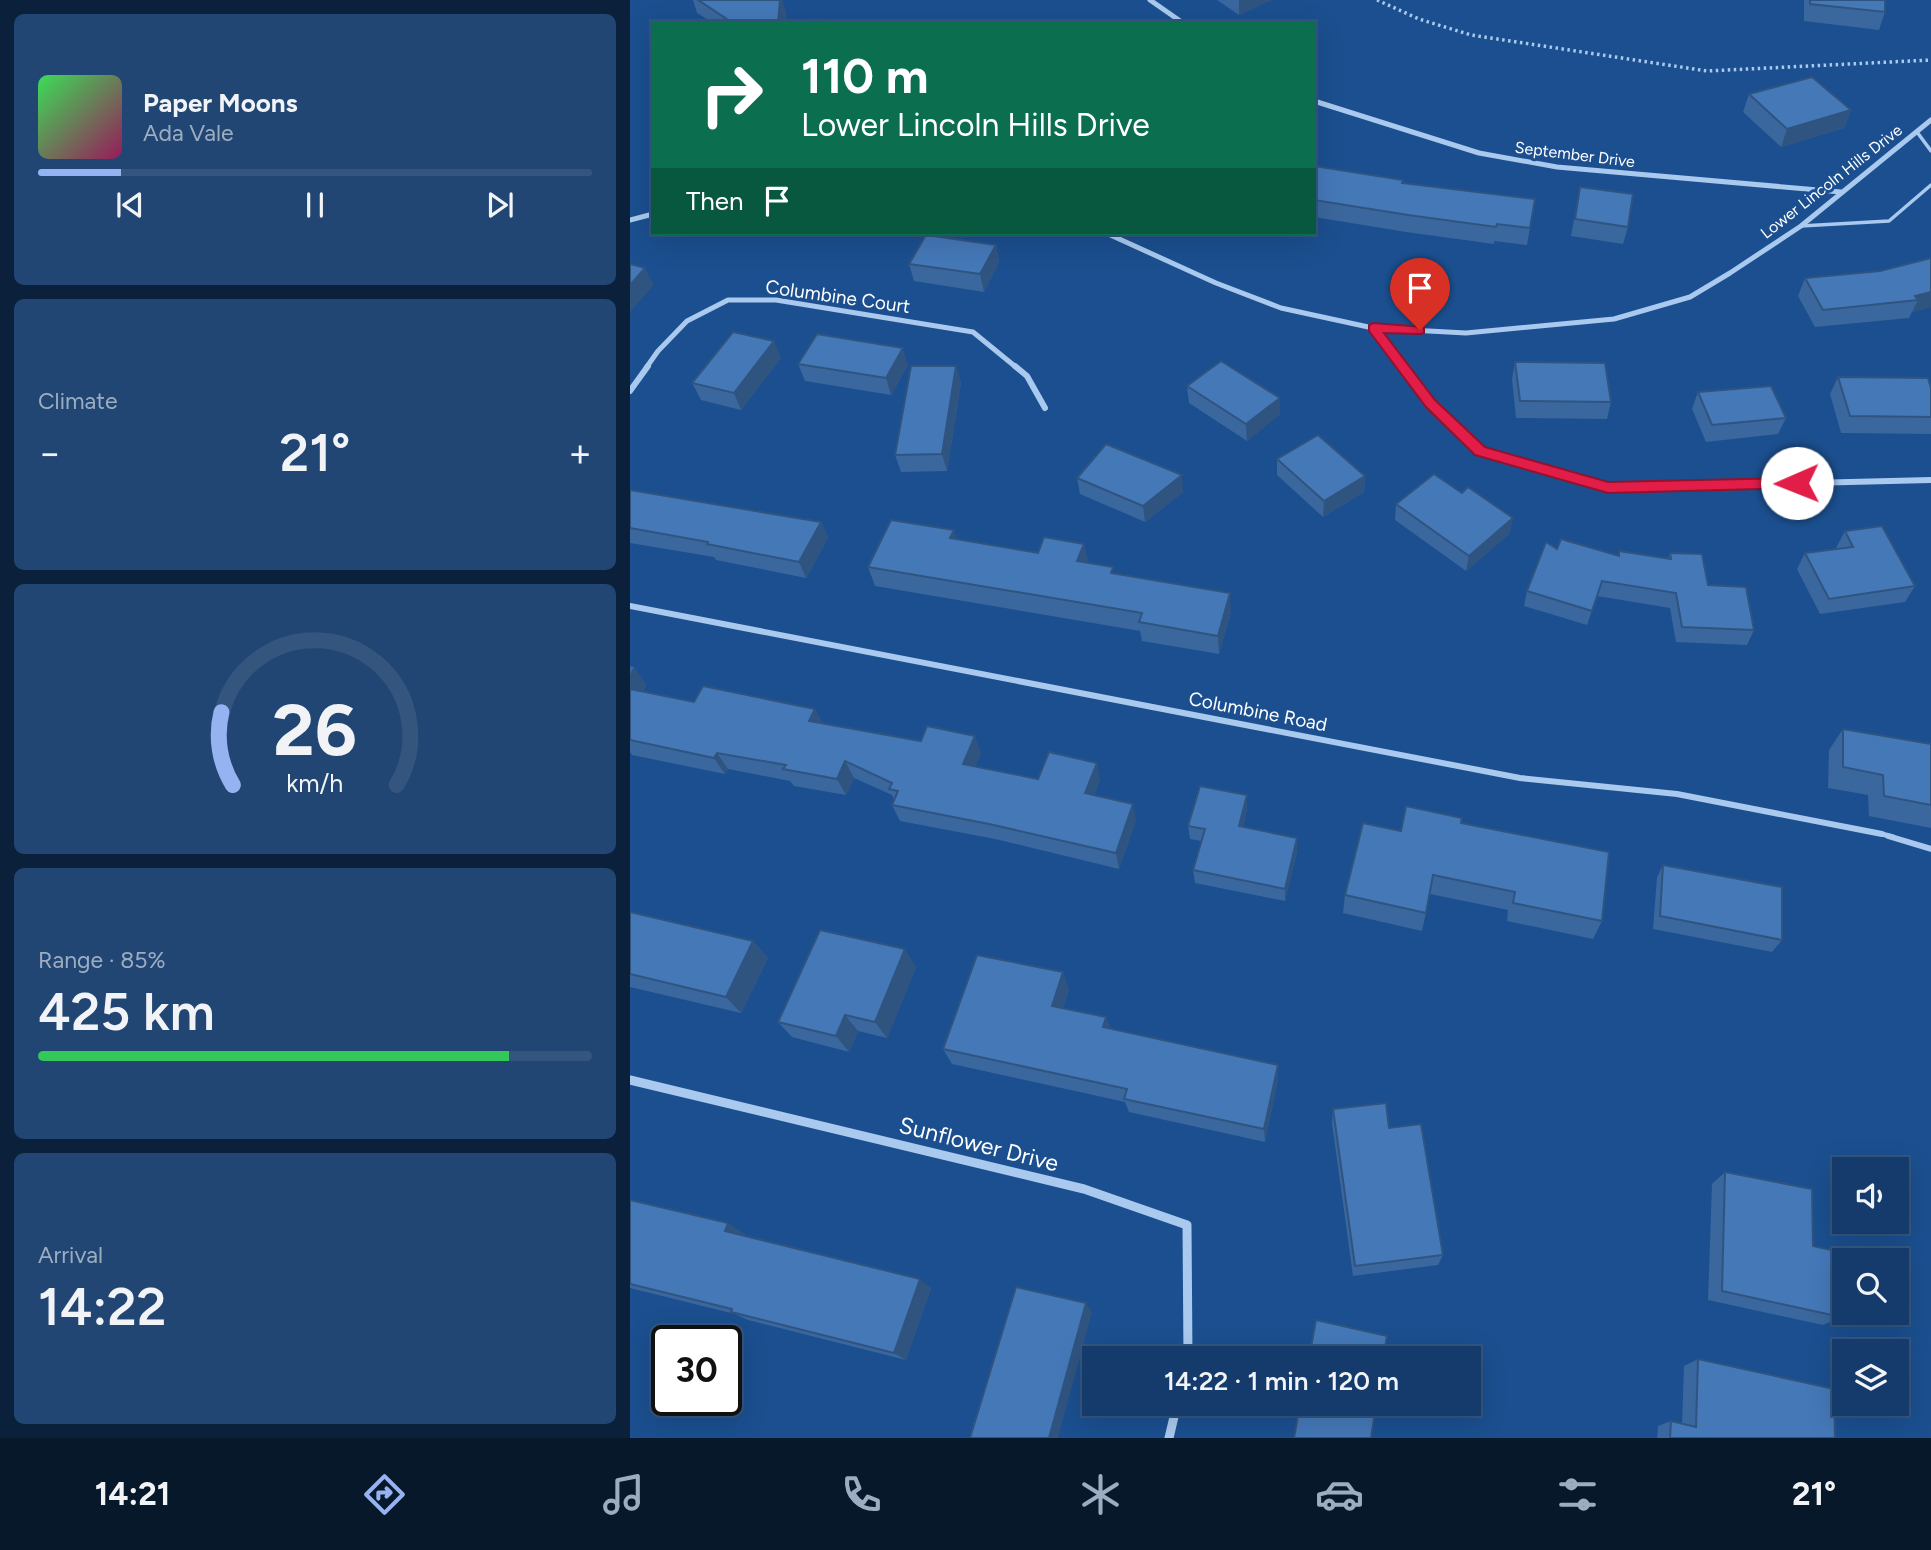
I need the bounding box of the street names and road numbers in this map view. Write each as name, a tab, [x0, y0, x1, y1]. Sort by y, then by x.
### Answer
street label: Lower Lincoln Hills Drive	[1757, 120, 1906, 243]
street label: September Drive	[1514, 138, 1636, 171]
street label: Columbine Court	[764, 275, 912, 318]
street label: Columbine Road	[1187, 687, 1329, 736]
street label: Sunflower Drive	[896, 1111, 1062, 1177]

